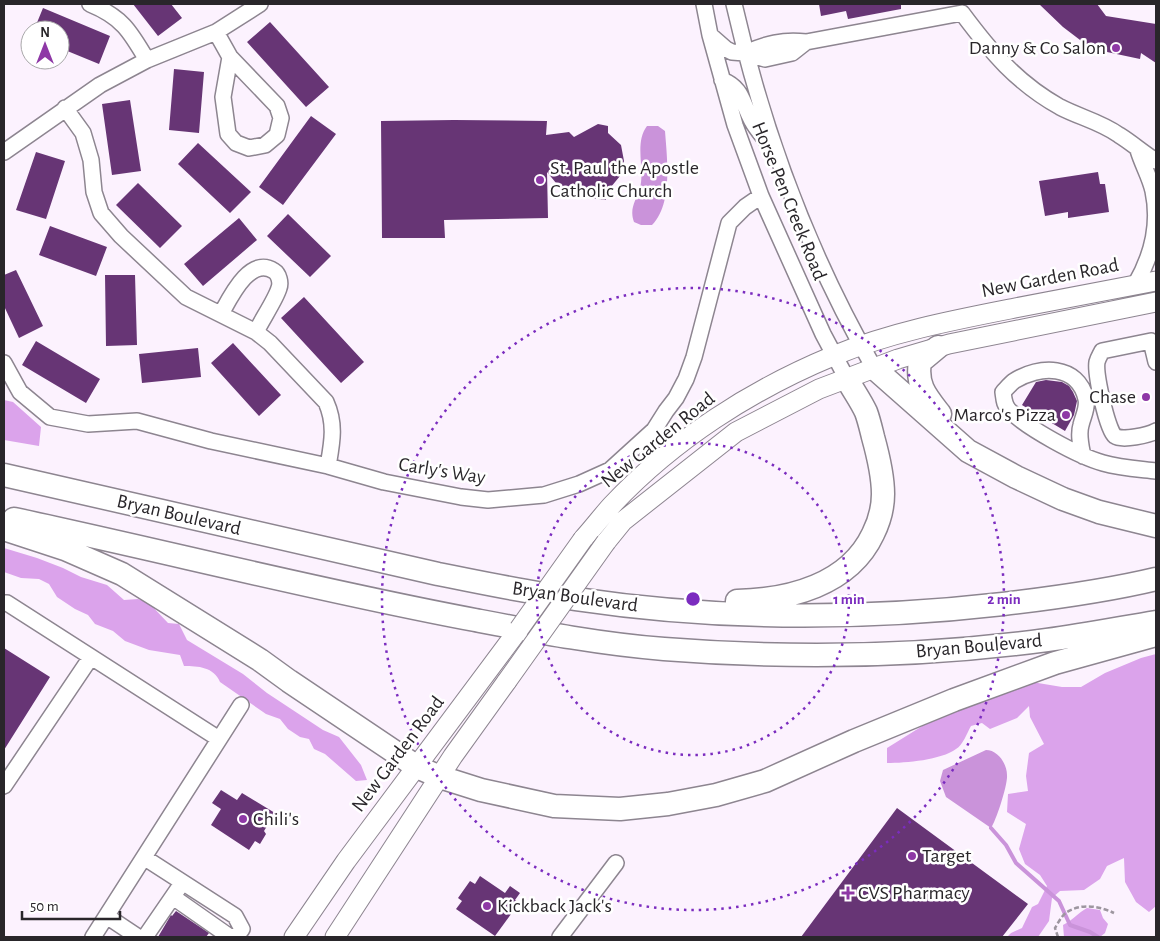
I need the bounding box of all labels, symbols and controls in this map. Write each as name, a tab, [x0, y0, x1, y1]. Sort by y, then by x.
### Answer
north arrow	[20, 20, 70, 70]
text: N	[40, 26, 50, 40]
place label: Danny & Co Salon	[969, 38, 1106, 58]
marker: Danny & Co Salon	[1110, 42, 1122, 54]
street label: Horse Pen Creek Road	[748, 119, 830, 283]
place label: St. Paul the Apostle Catholic Church	[550, 158, 699, 201]
marker: St. Paul the Apostle Catholic Church	[534, 174, 546, 186]
street label: New Garden Road	[980, 255, 1120, 301]
place label: Chase	[1089, 387, 1136, 407]
street label: New Garden Road	[597, 388, 719, 492]
marker: Chase	[1140, 391, 1152, 403]
place label: Marco's Pizza	[954, 405, 1056, 425]
marker: Marco's Pizza	[1060, 409, 1072, 421]
street label: Carly's Way	[397, 454, 487, 488]
street label: Bryan Boulevard	[115, 491, 243, 539]
street label: Bryan Boulevard	[511, 578, 639, 616]
centre of rings	[684, 590, 702, 608]
text: 1 min	[833, 592, 865, 607]
text: 2 min	[987, 592, 1021, 607]
street label: Bryan Boulevard	[915, 631, 1043, 661]
street label: New Garden Road	[348, 692, 448, 816]
place label: Chili's	[253, 809, 299, 829]
marker: Chili's	[237, 813, 249, 825]
place label: Target	[922, 846, 972, 866]
marker: Target	[906, 850, 918, 862]
place label: CVS Pharmacy	[858, 883, 970, 903]
marker: CVS Pharmacy	[842, 887, 854, 899]
scale bar	[22, 888, 120, 920]
place label: Kickback Jack's	[497, 896, 612, 916]
text: 50 m	[30, 899, 59, 914]
marker: Kickback Jack's	[481, 900, 493, 912]

